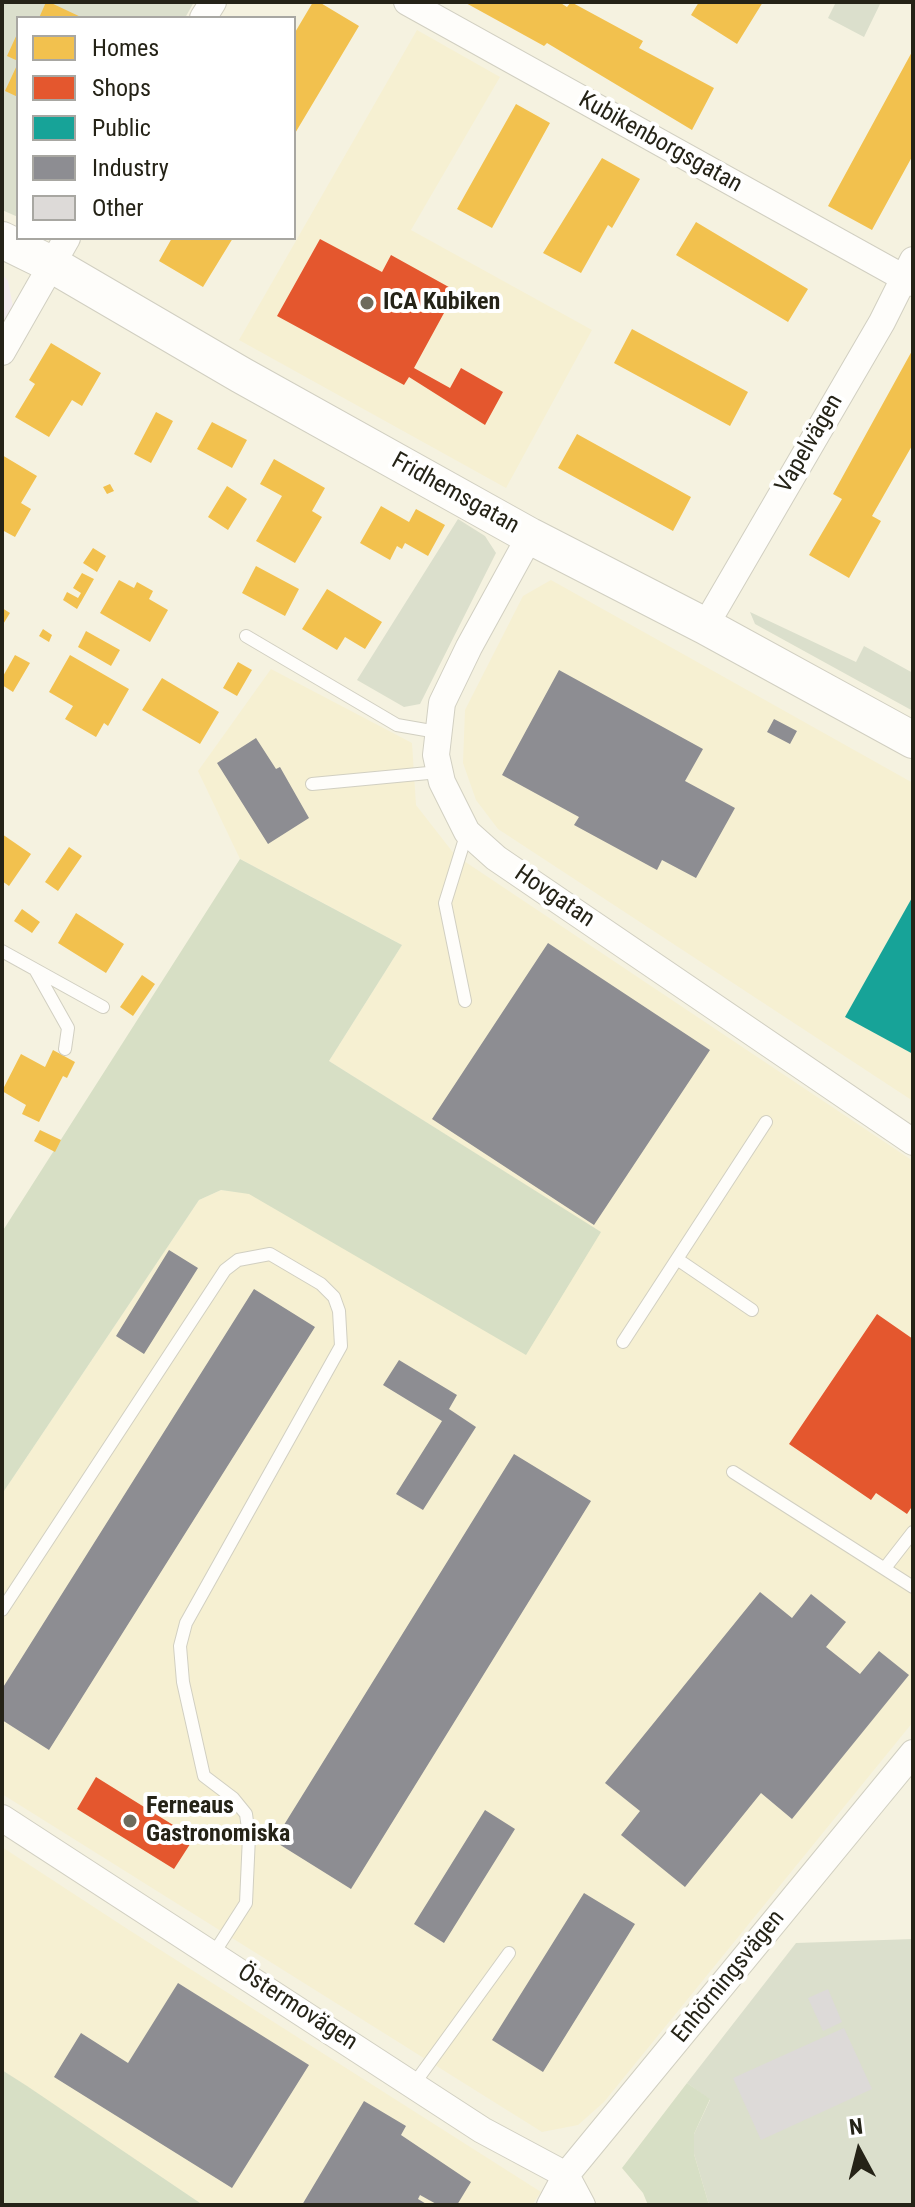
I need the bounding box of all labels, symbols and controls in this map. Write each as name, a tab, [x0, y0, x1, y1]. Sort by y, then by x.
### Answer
legend	[16, 16, 296, 240]
text: Homes	[92, 34, 159, 62]
text: Shops	[92, 74, 151, 102]
street label: Kubikenborgsgatan	[573, 86, 747, 200]
text: Public	[92, 114, 151, 142]
text: Industry	[92, 154, 169, 182]
text: Other	[92, 194, 144, 222]
place label: ICA Kubiken	[383, 289, 500, 317]
marker: ICA Kubiken	[358, 294, 376, 312]
street label: Vapelvägen	[770, 389, 850, 499]
street label: Fridhemsgatan	[386, 447, 524, 541]
street label: Hovgatan	[508, 860, 600, 934]
place label: Ferneaus Gastronomiska	[146, 1793, 290, 1849]
marker: Ferneaus Gastronomiska	[121, 1812, 139, 1830]
street label: Enhörningsvägen	[667, 1905, 791, 2049]
street label: Östermovägen	[232, 1959, 362, 2057]
north arrow	[819, 2111, 899, 2191]
text: N	[848, 2113, 864, 2140]

